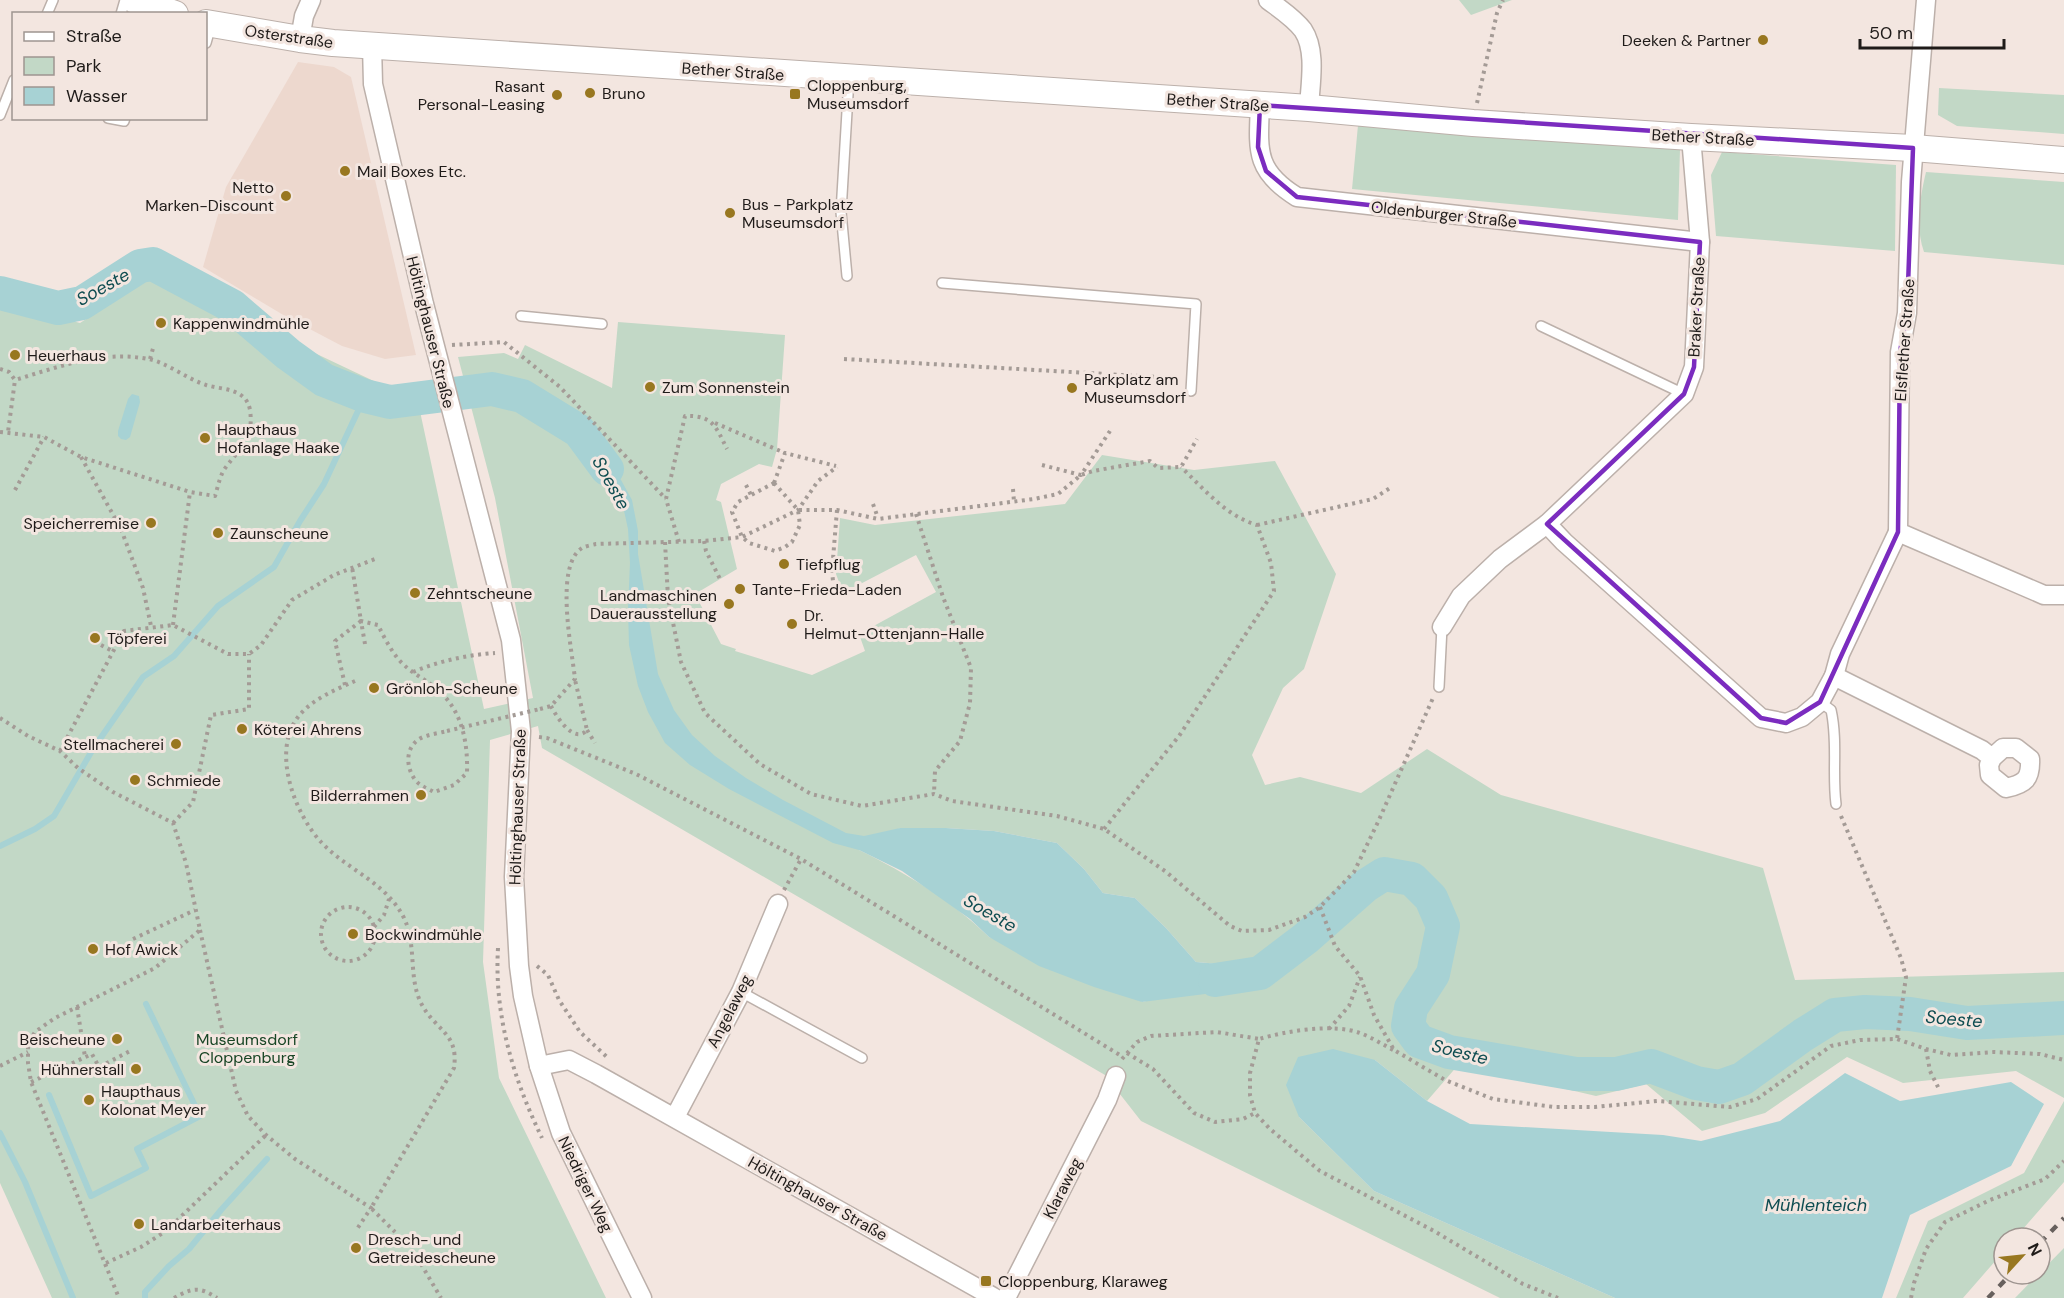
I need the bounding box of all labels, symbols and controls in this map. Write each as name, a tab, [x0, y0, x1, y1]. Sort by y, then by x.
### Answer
legend	[12, 12, 207, 120]
scale bar	[1860, 12, 2004, 50]
street label: Osterstraße	[243, 20, 335, 53]
text: 50 m	[1869, 21, 1913, 45]
text: Straße	[66, 24, 122, 48]
place label: Deeken & Partner	[1622, 30, 1751, 51]
marker: Deeken & Partner	[1756, 33, 1770, 47]
text: Park	[66, 54, 102, 78]
street label: Bether Straße	[681, 57, 785, 86]
place label: Cloppenburg, Museumsdorf	[807, 75, 909, 114]
place label: Rasant Personal-Leasing	[418, 76, 545, 115]
place label: Bruno	[602, 83, 645, 104]
text: Wasser	[66, 84, 128, 108]
marker: Bruno	[583, 86, 597, 100]
marker: Cloppenburg, Museumsdorf	[788, 87, 802, 101]
marker: Rasant Personal-Leasing	[550, 88, 564, 102]
street label: Bether Straße	[1166, 88, 1270, 117]
street label: Bether Straße	[1651, 124, 1755, 151]
place label: Mail Boxes Etc.	[357, 161, 466, 182]
marker: Mail Boxes Etc.	[338, 164, 352, 178]
place label: Netto Marken-Discount	[145, 177, 274, 216]
marker: Netto Marken-Discount	[279, 189, 293, 203]
place label: Bus - Parkplatz Museumsdorf	[742, 194, 853, 233]
street label: Oldenburger Straße	[1370, 196, 1518, 233]
marker: Bus - Parkplatz Museumsdorf	[723, 206, 737, 220]
street label: Höltinghauser Straße	[401, 254, 460, 410]
street label: Braker Straße	[1683, 256, 1710, 358]
water label: Soeste	[72, 263, 134, 311]
street label: Elsflether Straße	[1890, 278, 1919, 402]
place label: Kappenwindmühle	[173, 313, 310, 334]
marker: Kappenwindmühle	[154, 316, 168, 330]
place label: Heuerhaus	[27, 345, 106, 366]
marker: Heuerhaus	[8, 348, 22, 362]
place label: Parkplatz am Museumsdorf	[1084, 369, 1186, 408]
place label: Zum Sonnenstein	[662, 377, 790, 398]
marker: Zum Sonnenstein	[643, 380, 657, 394]
marker: Parkplatz am Museumsdorf	[1065, 381, 1079, 395]
place label: Haupthaus Hofanlage Haake	[217, 419, 340, 458]
marker: Haupthaus Hofanlage Haake	[198, 431, 212, 445]
water label: Soeste	[587, 452, 635, 514]
place label: Speicherremise	[23, 513, 139, 534]
marker: Speicherremise	[144, 516, 158, 530]
place label: Zaunscheune	[230, 523, 329, 544]
marker: Zaunscheune	[211, 526, 225, 540]
place label: Tiefpflug	[796, 554, 861, 575]
marker: Tiefpflug	[777, 557, 791, 571]
place label: Tante-Frieda-Laden	[752, 579, 902, 600]
marker: Tante-Frieda-Laden	[733, 582, 747, 596]
place label: Zehntscheune	[427, 583, 532, 604]
place label: Landmaschinen Dauerausstellung	[590, 585, 717, 624]
marker: Zehntscheune	[408, 586, 422, 600]
marker: Landmaschinen Dauerausstellung	[722, 597, 736, 611]
place label: Dr. Helmut-Ottenjann-Halle	[804, 605, 984, 644]
marker: Dr. Helmut-Ottenjann-Halle	[785, 617, 799, 631]
place label: Töpferei	[107, 628, 167, 649]
marker: Töpferei	[88, 631, 102, 645]
place label: Grönloh-Scheune	[386, 678, 518, 699]
marker: Grönloh-Scheune	[367, 681, 381, 695]
place label: Köterei Ahrens	[254, 719, 362, 740]
marker: Köterei Ahrens	[235, 722, 249, 736]
street label: Höltinghauser Straße	[504, 729, 531, 885]
place label: Stellmacherei	[64, 734, 164, 755]
marker: Stellmacherei	[169, 737, 183, 751]
place label: Schmiede	[147, 770, 221, 791]
marker: Schmiede	[128, 773, 142, 787]
place label: Bilderrahmen	[311, 785, 409, 806]
marker: Bilderrahmen	[414, 788, 428, 802]
water label: Soeste	[959, 888, 1021, 938]
place label: Bockwindmühle	[365, 924, 482, 945]
marker: Bockwindmühle	[346, 927, 360, 941]
place label: Hof Awick	[105, 939, 178, 960]
marker: Hof Awick	[86, 942, 100, 956]
street label: Angelaweg	[702, 971, 757, 1051]
water label: Soeste	[1924, 1005, 1984, 1033]
place label: Beischeune	[20, 1029, 105, 1050]
park label: Museumsdorf Cloppenburg	[196, 1029, 298, 1068]
marker: Beischeune	[110, 1032, 124, 1046]
water label: Soeste	[1429, 1033, 1491, 1071]
place label: Hühnerstall	[41, 1059, 124, 1080]
marker: Hühnerstall	[129, 1062, 143, 1076]
place label: Haupthaus Kolonat Meyer	[101, 1081, 206, 1120]
marker: Haupthaus Kolonat Meyer	[82, 1093, 96, 1107]
street label: Niedriger Weg	[553, 1133, 618, 1236]
street label: Höltinghauser Straße	[744, 1151, 891, 1245]
street label: Klaraweg	[1038, 1154, 1087, 1222]
water label: Mühlenteich	[1765, 1193, 1867, 1217]
place label: Landarbeiterhaus	[151, 1214, 281, 1235]
marker: Landarbeiterhaus	[132, 1217, 146, 1231]
north arrow	[1992, 1226, 2052, 1286]
place label: Dresch- und Getreidescheune	[368, 1229, 496, 1268]
text: N	[2023, 1239, 2047, 1259]
marker: Dresch- und Getreidescheune	[349, 1241, 363, 1255]
place label: Cloppenburg, Klaraweg	[998, 1271, 1168, 1292]
marker: Cloppenburg, Klaraweg	[979, 1274, 993, 1288]

